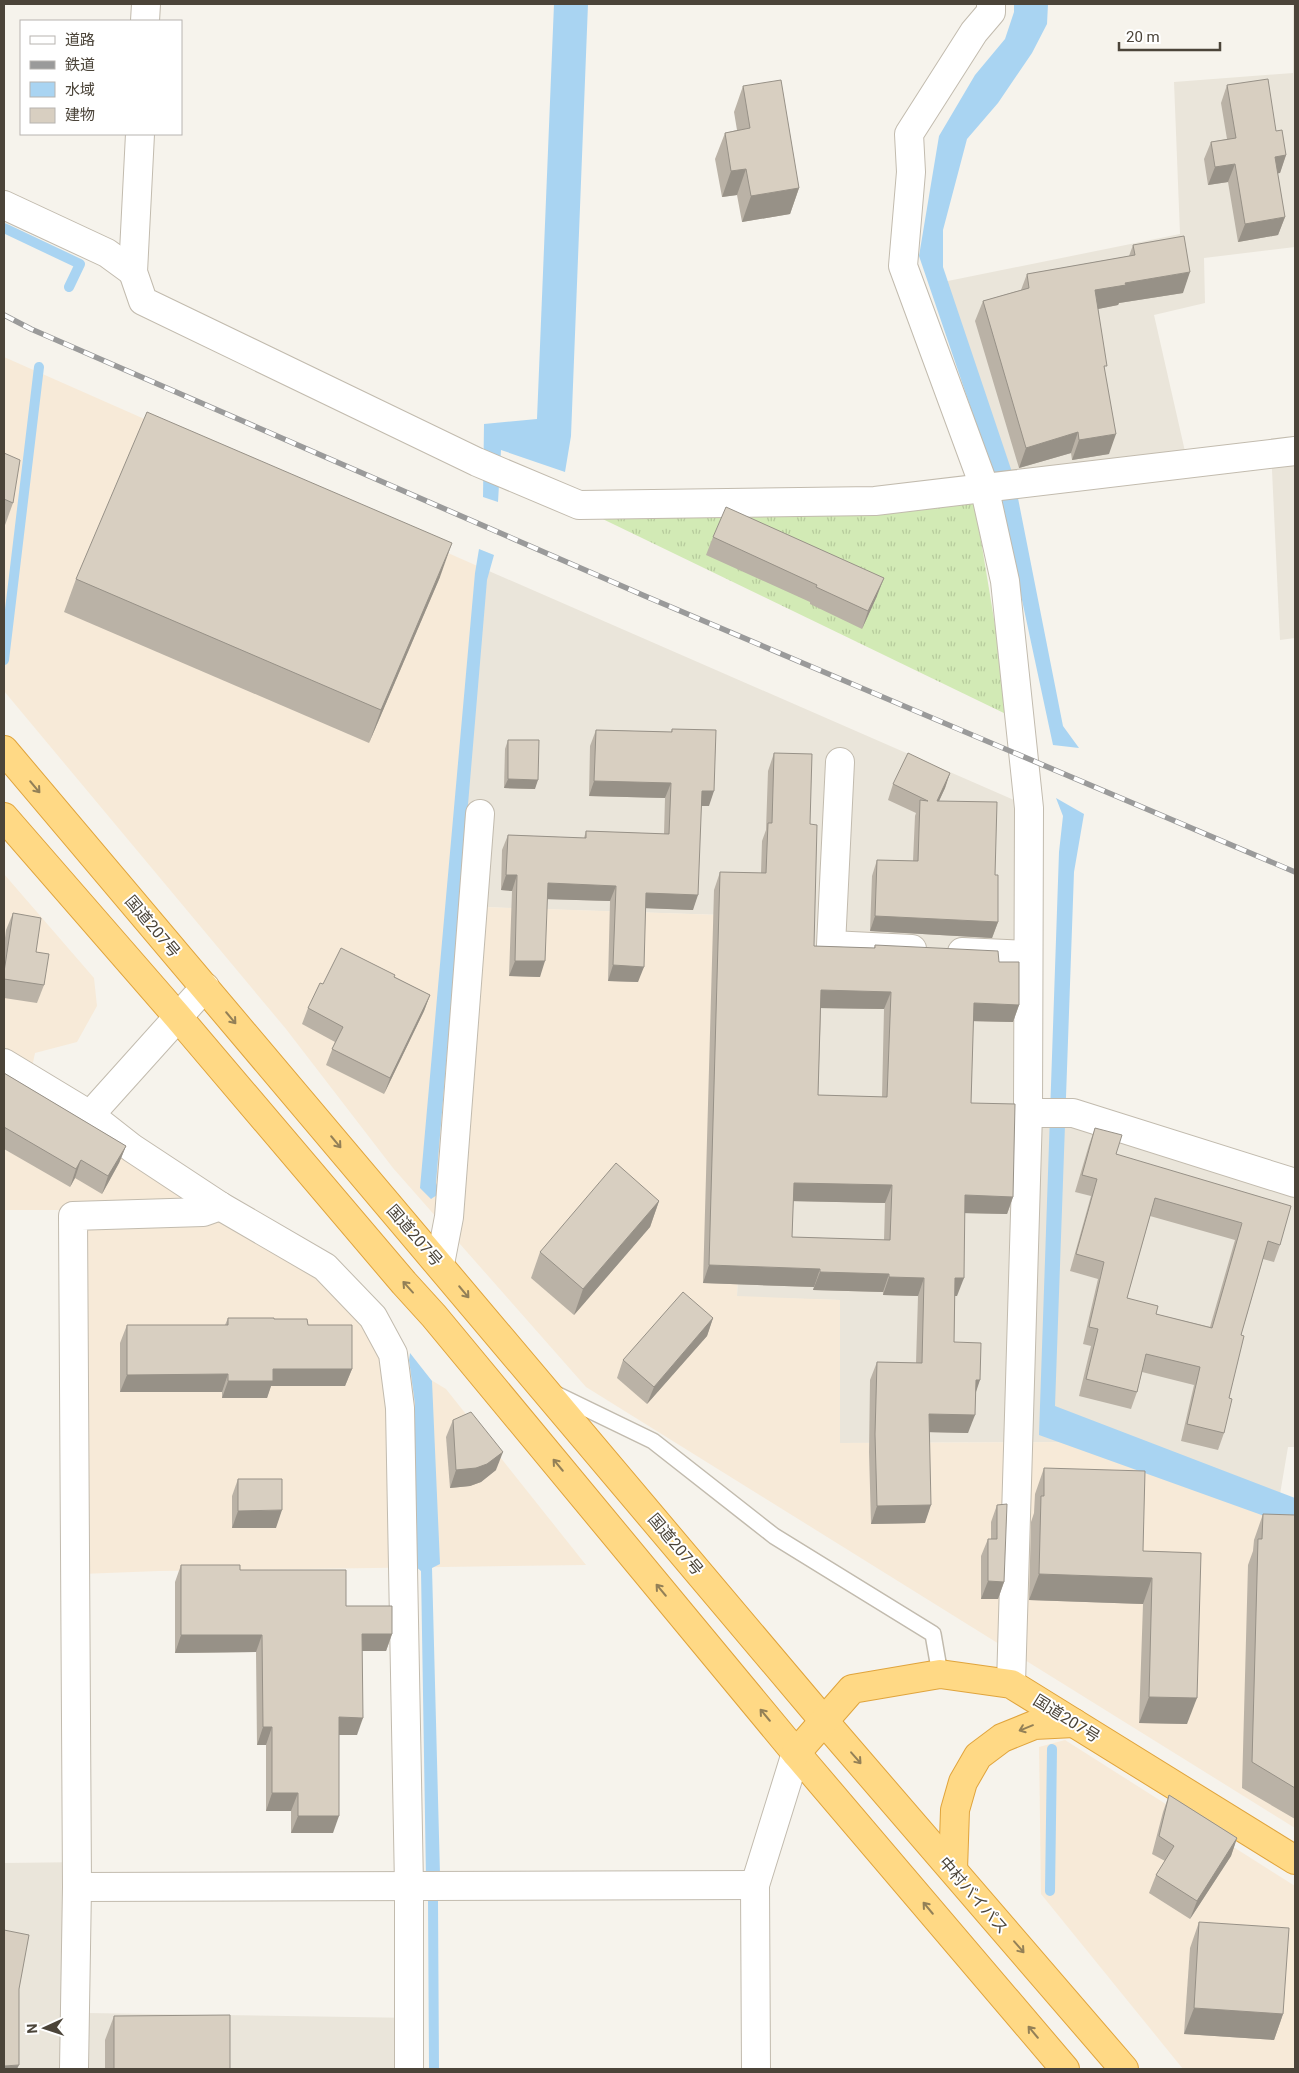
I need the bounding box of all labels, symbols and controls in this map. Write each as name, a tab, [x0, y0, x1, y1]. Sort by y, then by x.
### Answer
legend	[20, 20, 182, 135]
scale bar	[1119, 20, 1220, 52]
text: 20 m	[1126, 28, 1160, 46]
text: 道路	[65, 31, 95, 49]
text: 鉄道	[65, 56, 95, 74]
text: 水域	[65, 81, 95, 99]
text: 建物	[65, 106, 95, 124]
one-way arrow	[30, 781, 41, 794]
street label: 国道207号	[121, 891, 184, 961]
one-way arrow	[225, 1011, 237, 1024]
one-way arrow	[330, 1135, 341, 1148]
street label: 国道207号	[383, 1201, 446, 1270]
one-way arrow	[402, 1281, 414, 1294]
one-way arrow	[458, 1286, 469, 1299]
one-way arrow	[552, 1459, 563, 1472]
street label: 国道207号	[644, 1509, 707, 1579]
one-way arrow	[656, 1584, 667, 1597]
street label: 国道207号	[1030, 1690, 1104, 1746]
one-way arrow	[759, 1709, 771, 1722]
one-way arrow	[1019, 1724, 1034, 1734]
one-way arrow	[850, 1751, 862, 1764]
street label: 中村バイパス	[935, 1853, 1012, 1938]
one-way arrow	[922, 1902, 934, 1915]
one-way arrow	[1013, 1940, 1024, 1953]
north arrow	[20, 2003, 70, 2053]
text: N	[24, 2023, 40, 2034]
one-way arrow	[1028, 2026, 1039, 2039]

